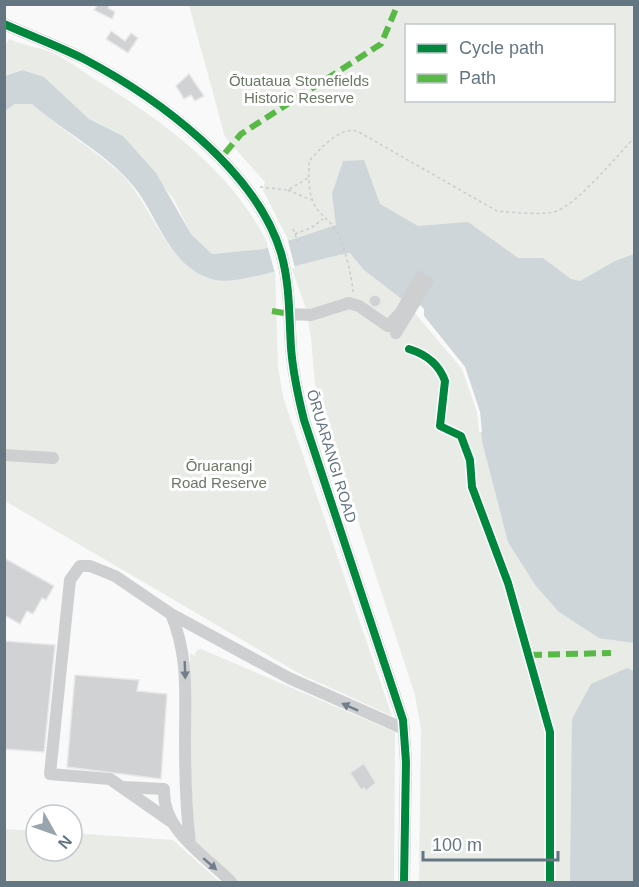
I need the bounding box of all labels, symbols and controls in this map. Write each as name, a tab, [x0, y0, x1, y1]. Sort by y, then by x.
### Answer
legend	[405, 24, 615, 102]
text: Cycle path	[459, 38, 544, 58]
text: Path	[459, 68, 496, 88]
park label: Ōtuataua Stonefields Historic Reserve	[229, 72, 369, 106]
street label: ŌRUARANGI ROAD	[304, 387, 360, 525]
park label: Ōruarangi Road Reserve	[171, 457, 267, 491]
one-way arrow	[181, 661, 190, 680]
one-way arrow	[342, 702, 359, 711]
north arrow	[24, 803, 84, 863]
scale bar	[423, 824, 558, 862]
text: N	[55, 832, 75, 852]
text: 100 m	[432, 835, 482, 855]
one-way arrow	[202, 857, 218, 870]

